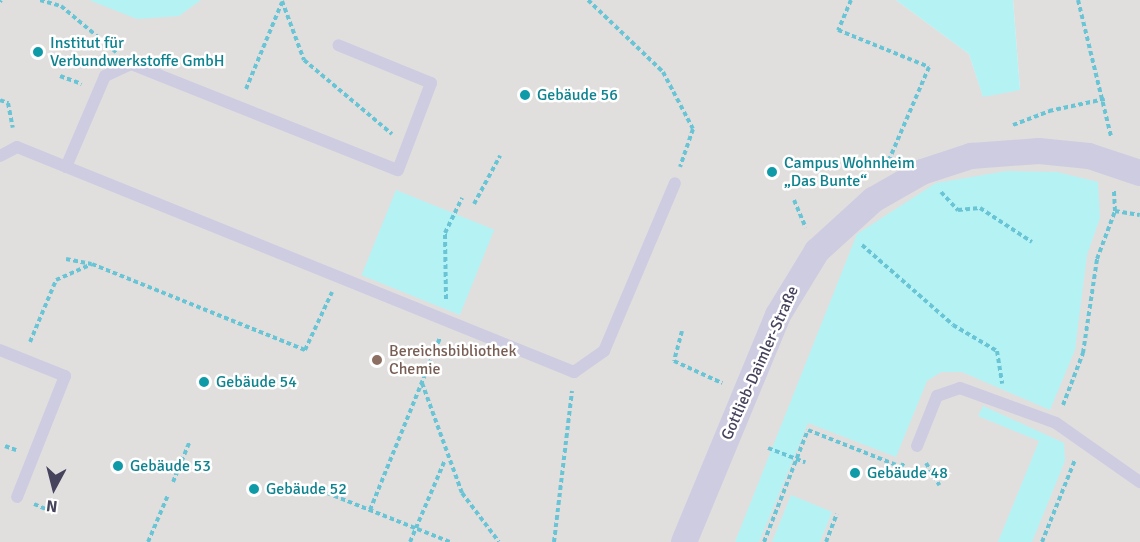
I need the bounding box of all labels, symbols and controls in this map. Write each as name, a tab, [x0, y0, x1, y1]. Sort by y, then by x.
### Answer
place label: Institut für Verbundwerkstoffe GmbH	[50, 33, 225, 71]
marker: Institut für Verbundwerkstoffe GmbH	[31, 45, 45, 59]
place label: Gebäude 56	[537, 85, 618, 105]
marker: Gebäude 56	[518, 88, 532, 102]
place label: Campus Wohnheim „Das Bunte“	[784, 153, 915, 191]
marker: Campus Wohnheim „Das Bunte“	[765, 165, 779, 179]
street label: Gottlieb-Daimler-Straße	[717, 283, 803, 443]
place label: Bereichsbibliothek Chemie	[389, 341, 517, 379]
marker: Bereichsbibliothek Chemie	[370, 353, 384, 367]
place label: Gebäude 54	[216, 372, 297, 392]
marker: Gebäude 54	[197, 375, 211, 389]
place label: Gebäude 53	[130, 456, 211, 476]
north arrow	[24, 458, 84, 518]
marker: Gebäude 53	[111, 459, 125, 473]
place label: Gebäude 48	[867, 463, 948, 483]
marker: Gebäude 48	[848, 466, 862, 480]
place label: Gebäude 52	[266, 479, 347, 499]
marker: Gebäude 52	[247, 482, 261, 496]
text: N	[45, 495, 59, 516]

